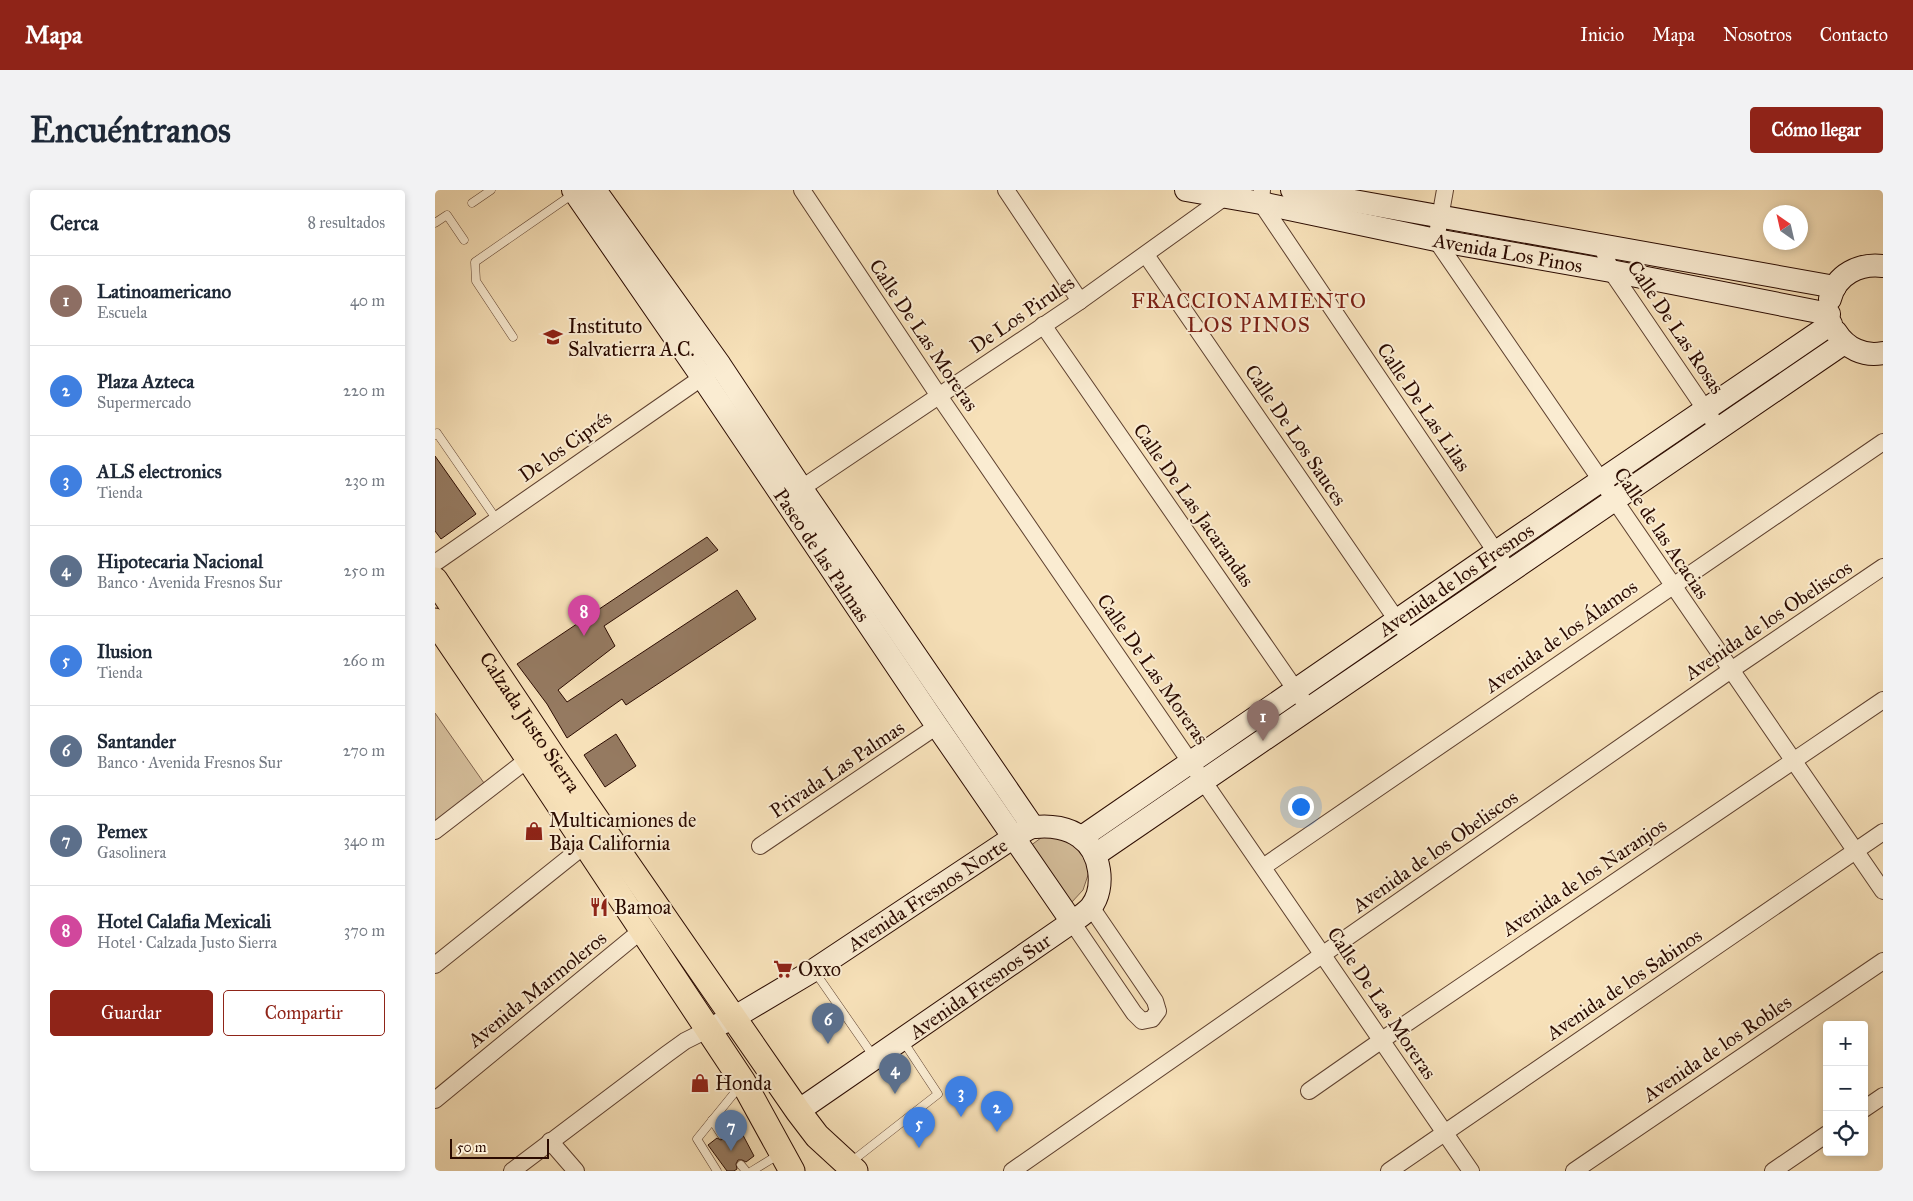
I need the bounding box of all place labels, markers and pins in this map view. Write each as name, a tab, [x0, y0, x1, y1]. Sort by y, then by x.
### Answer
place label: Instituto Salvatierra A.C.	[568, 314, 695, 361]
school or university icon: Instituto Salvatierra A.C.	[542, 326, 564, 348]
pin: 8	[568, 595, 600, 636]
pin: 1	[1247, 700, 1279, 741]
place label: Multicamiones de Baja California	[549, 808, 696, 855]
shop icon: Multicamiones de Baja California	[523, 820, 545, 842]
place label: Bamoa	[614, 895, 672, 919]
restaurant icon: Bamoa	[588, 896, 610, 918]
place label: Oxxo	[798, 957, 841, 981]
supermarket icon: Oxxo	[772, 958, 794, 980]
pin: 6	[812, 1003, 844, 1044]
pin: 4	[879, 1053, 911, 1094]
place label: Honda	[715, 1071, 772, 1095]
shop icon: Honda	[689, 1072, 711, 1094]
pin: 3	[945, 1076, 977, 1117]
pin: 2	[981, 1091, 1013, 1132]
pin: 5	[903, 1107, 935, 1148]
pin: 7	[715, 1110, 747, 1151]

